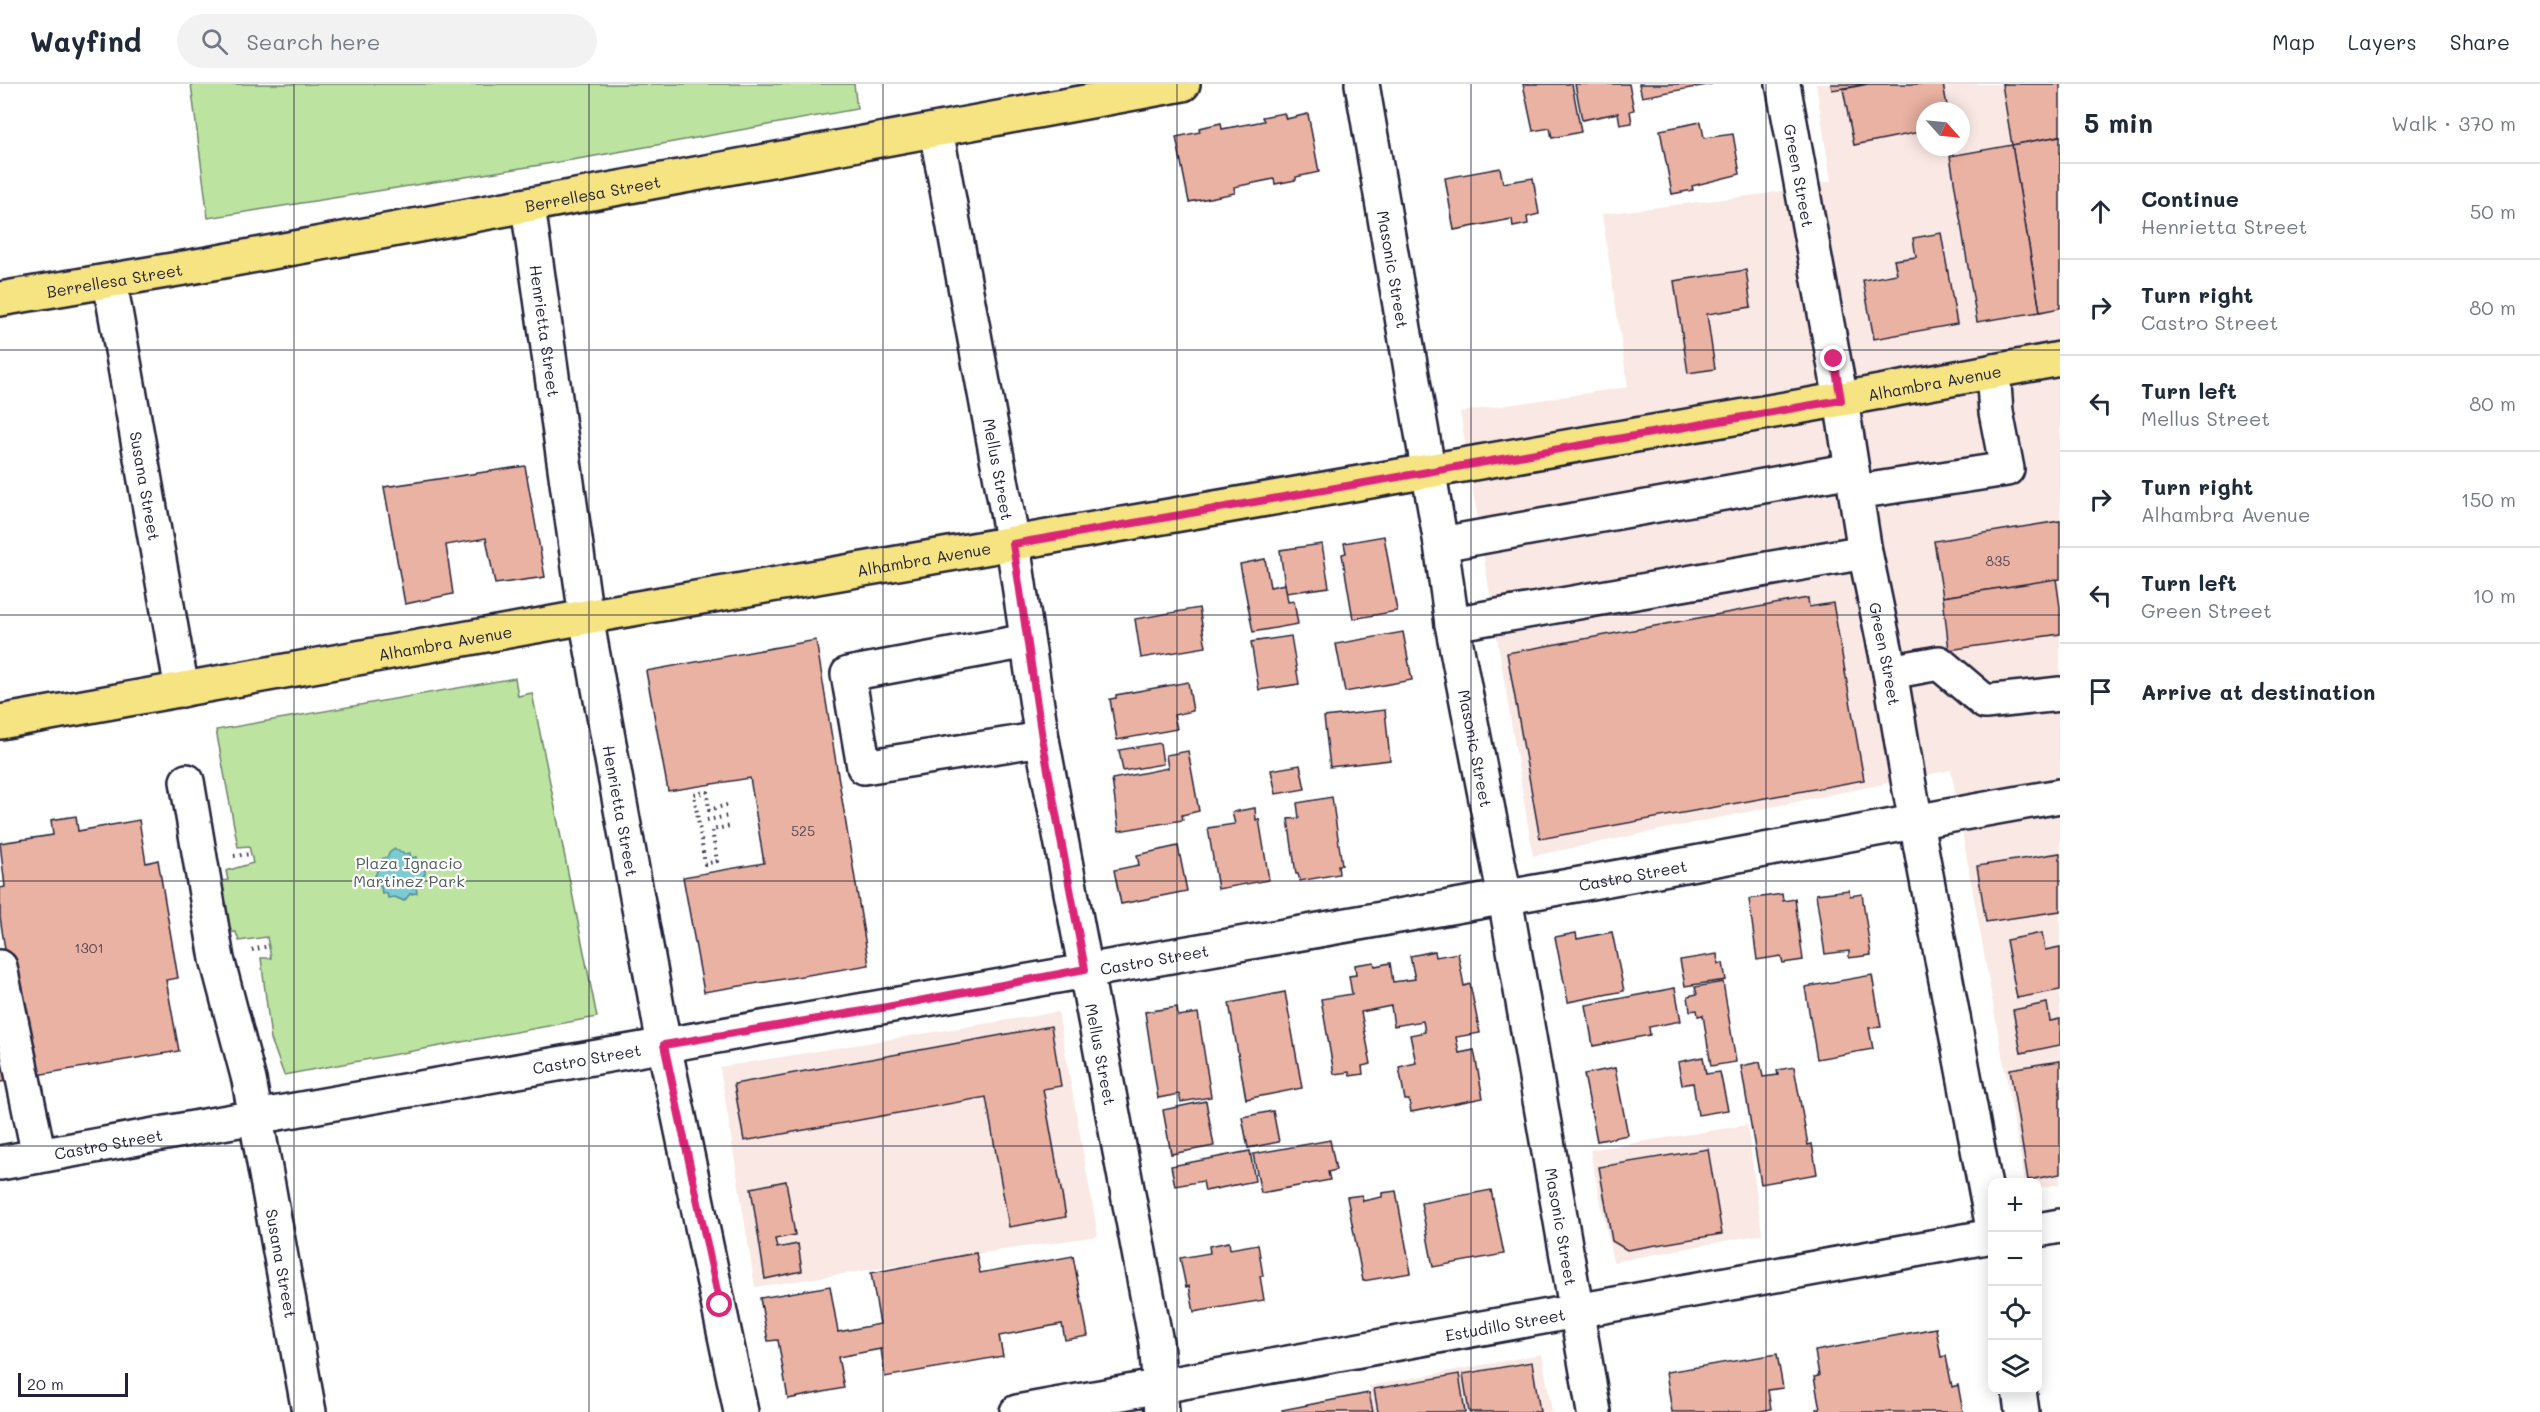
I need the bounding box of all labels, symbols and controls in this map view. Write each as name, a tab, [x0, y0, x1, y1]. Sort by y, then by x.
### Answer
search box	[177, 14, 597, 68]
text: Wayfind	[30, 23, 141, 59]
icon: search	[198, 25, 231, 58]
text: Search here	[246, 27, 380, 56]
text: Map	[2272, 28, 2315, 55]
text: Layers	[2348, 28, 2417, 55]
text: Share	[2450, 28, 2510, 55]
north arrow	[1916, 102, 1970, 156]
text: 5 min	[2084, 106, 2153, 140]
text: Walk · 370 m	[2391, 110, 2516, 136]
street label: Green Street	[1780, 122, 1820, 229]
street label: Berrellesa Street	[523, 170, 662, 216]
text: Continue	[2141, 184, 2239, 213]
icon: ahead	[2084, 195, 2117, 228]
text: 50 m	[2470, 198, 2516, 224]
street label: Masonic Street	[1373, 209, 1414, 330]
text: Henrietta Street	[2141, 213, 2307, 239]
street label: Berrellesa Street	[45, 258, 184, 302]
street label: Henrietta Street	[526, 263, 565, 398]
text: Turn right	[2141, 280, 2253, 309]
icon: right	[2084, 291, 2117, 324]
text: 80 m	[2469, 294, 2516, 320]
text: Castro Street	[2141, 309, 2278, 335]
route end	[1820, 345, 1846, 371]
street label: Alhambra Avenue	[1866, 359, 2003, 405]
text: Turn left	[2141, 376, 2237, 405]
icon: left	[2084, 387, 2117, 420]
text: 80 m	[2469, 390, 2516, 416]
text: Mellus Street	[2141, 405, 2270, 431]
street label: Mellus Street	[979, 416, 1019, 522]
street label: Susana Street	[126, 430, 166, 542]
text: Turn right	[2141, 472, 2253, 501]
icon: right	[2084, 483, 2117, 516]
text: 150 m	[2461, 486, 2516, 512]
text: Alhambra Avenue	[2141, 501, 2310, 527]
street label: Alhambra Avenue	[855, 537, 992, 580]
house number: 835	[1986, 551, 2010, 570]
text: Turn left	[2141, 568, 2237, 597]
icon: left	[2084, 579, 2117, 612]
text: 10 m	[2472, 582, 2516, 608]
text: Green Street	[2141, 597, 2272, 623]
street label: Green Street	[1865, 600, 1906, 707]
street label: Alhambra Avenue	[376, 620, 514, 665]
icon: arrive	[2084, 675, 2117, 708]
text: Arrive at destination	[2141, 677, 2376, 706]
street label: Masonic Street	[1454, 688, 1498, 809]
street label: Henrietta Street	[599, 743, 644, 878]
house number: 525	[791, 821, 815, 840]
park label: Plaza Ignacio Martinez Park	[353, 852, 465, 891]
street label: Castro Street	[1577, 854, 1689, 895]
house number: 1301	[74, 938, 104, 957]
street label: Castro Street	[1098, 939, 1210, 979]
street label: Mellus Street	[1082, 1001, 1122, 1107]
street label: Castro Street	[531, 1038, 643, 1078]
street label: Castro Street	[52, 1123, 164, 1163]
street label: Masonic Street	[1541, 1166, 1582, 1287]
map controls	[1988, 1178, 2042, 1394]
button: +	[1988, 1178, 2042, 1232]
street label: Susana Street	[262, 1207, 302, 1320]
button: −	[1988, 1232, 2042, 1286]
button: locate	[1988, 1286, 2042, 1340]
route start	[706, 1291, 732, 1317]
street label: Estudillo Street	[1443, 1303, 1567, 1345]
button: layers	[1988, 1340, 2042, 1394]
scale bar	[18, 1370, 128, 1398]
text: 20 m	[27, 1373, 64, 1394]

